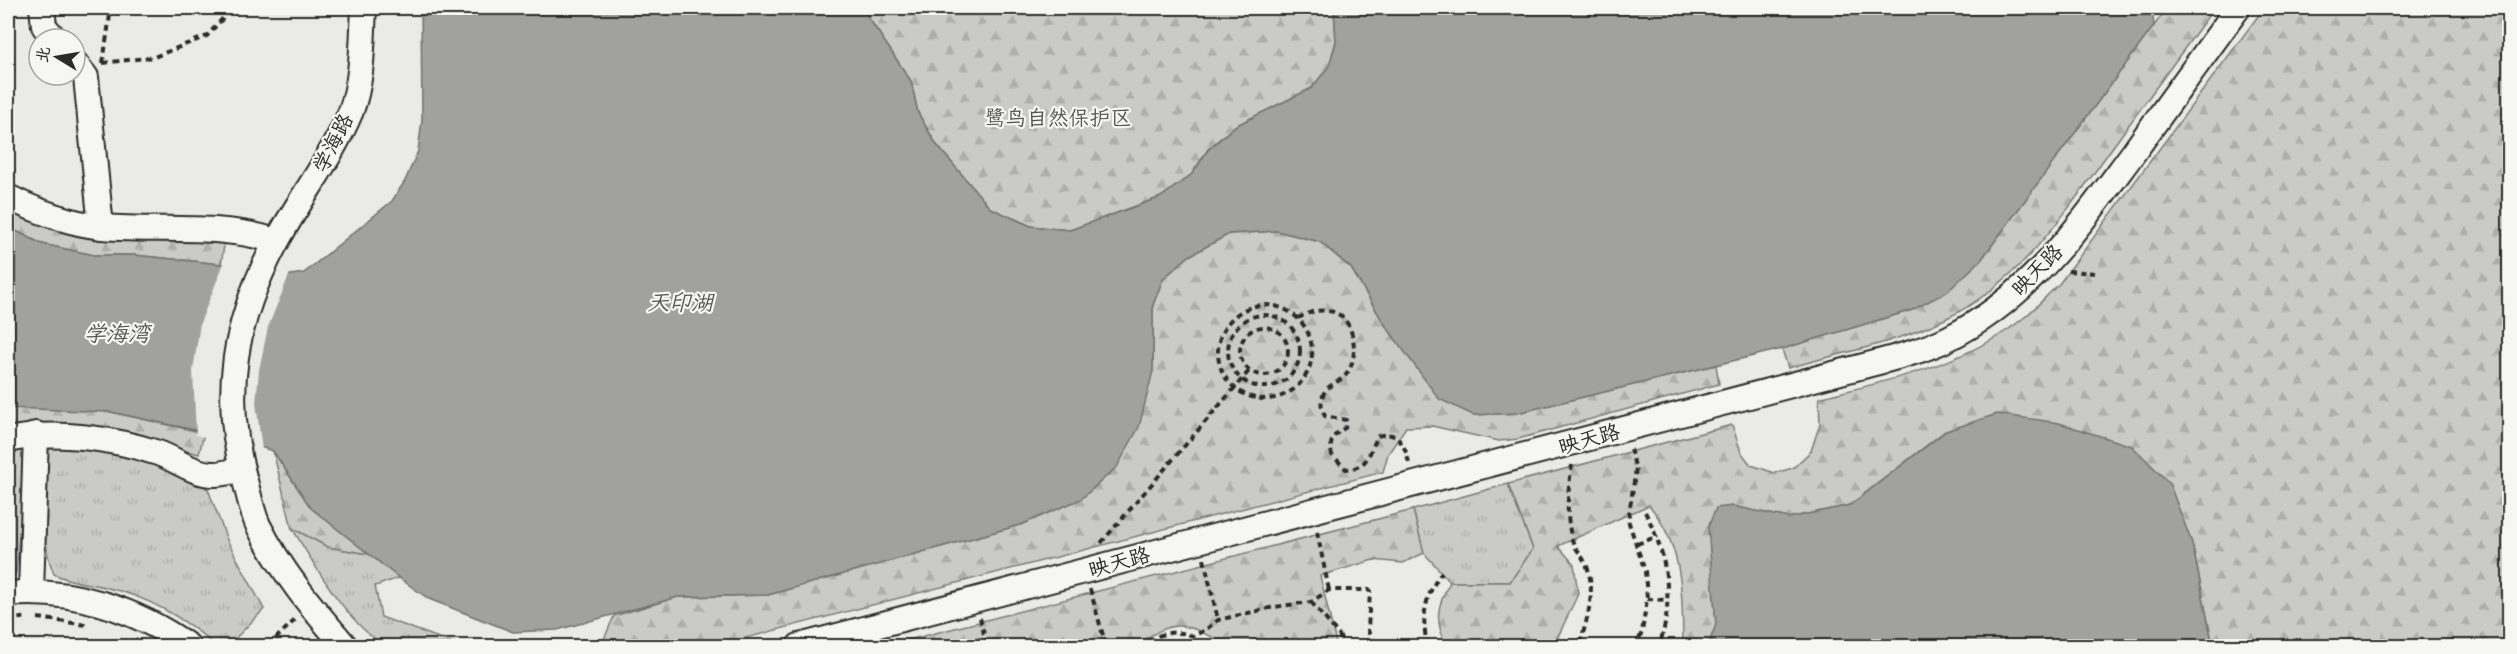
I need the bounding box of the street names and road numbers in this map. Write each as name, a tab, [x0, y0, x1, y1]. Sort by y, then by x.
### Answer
street label: 学海路	[307, 109, 362, 179]
street label: 映天路	[2006, 239, 2071, 304]
street label: 映天路	[1555, 418, 1624, 464]
street label: 映天路	[1085, 541, 1154, 587]

